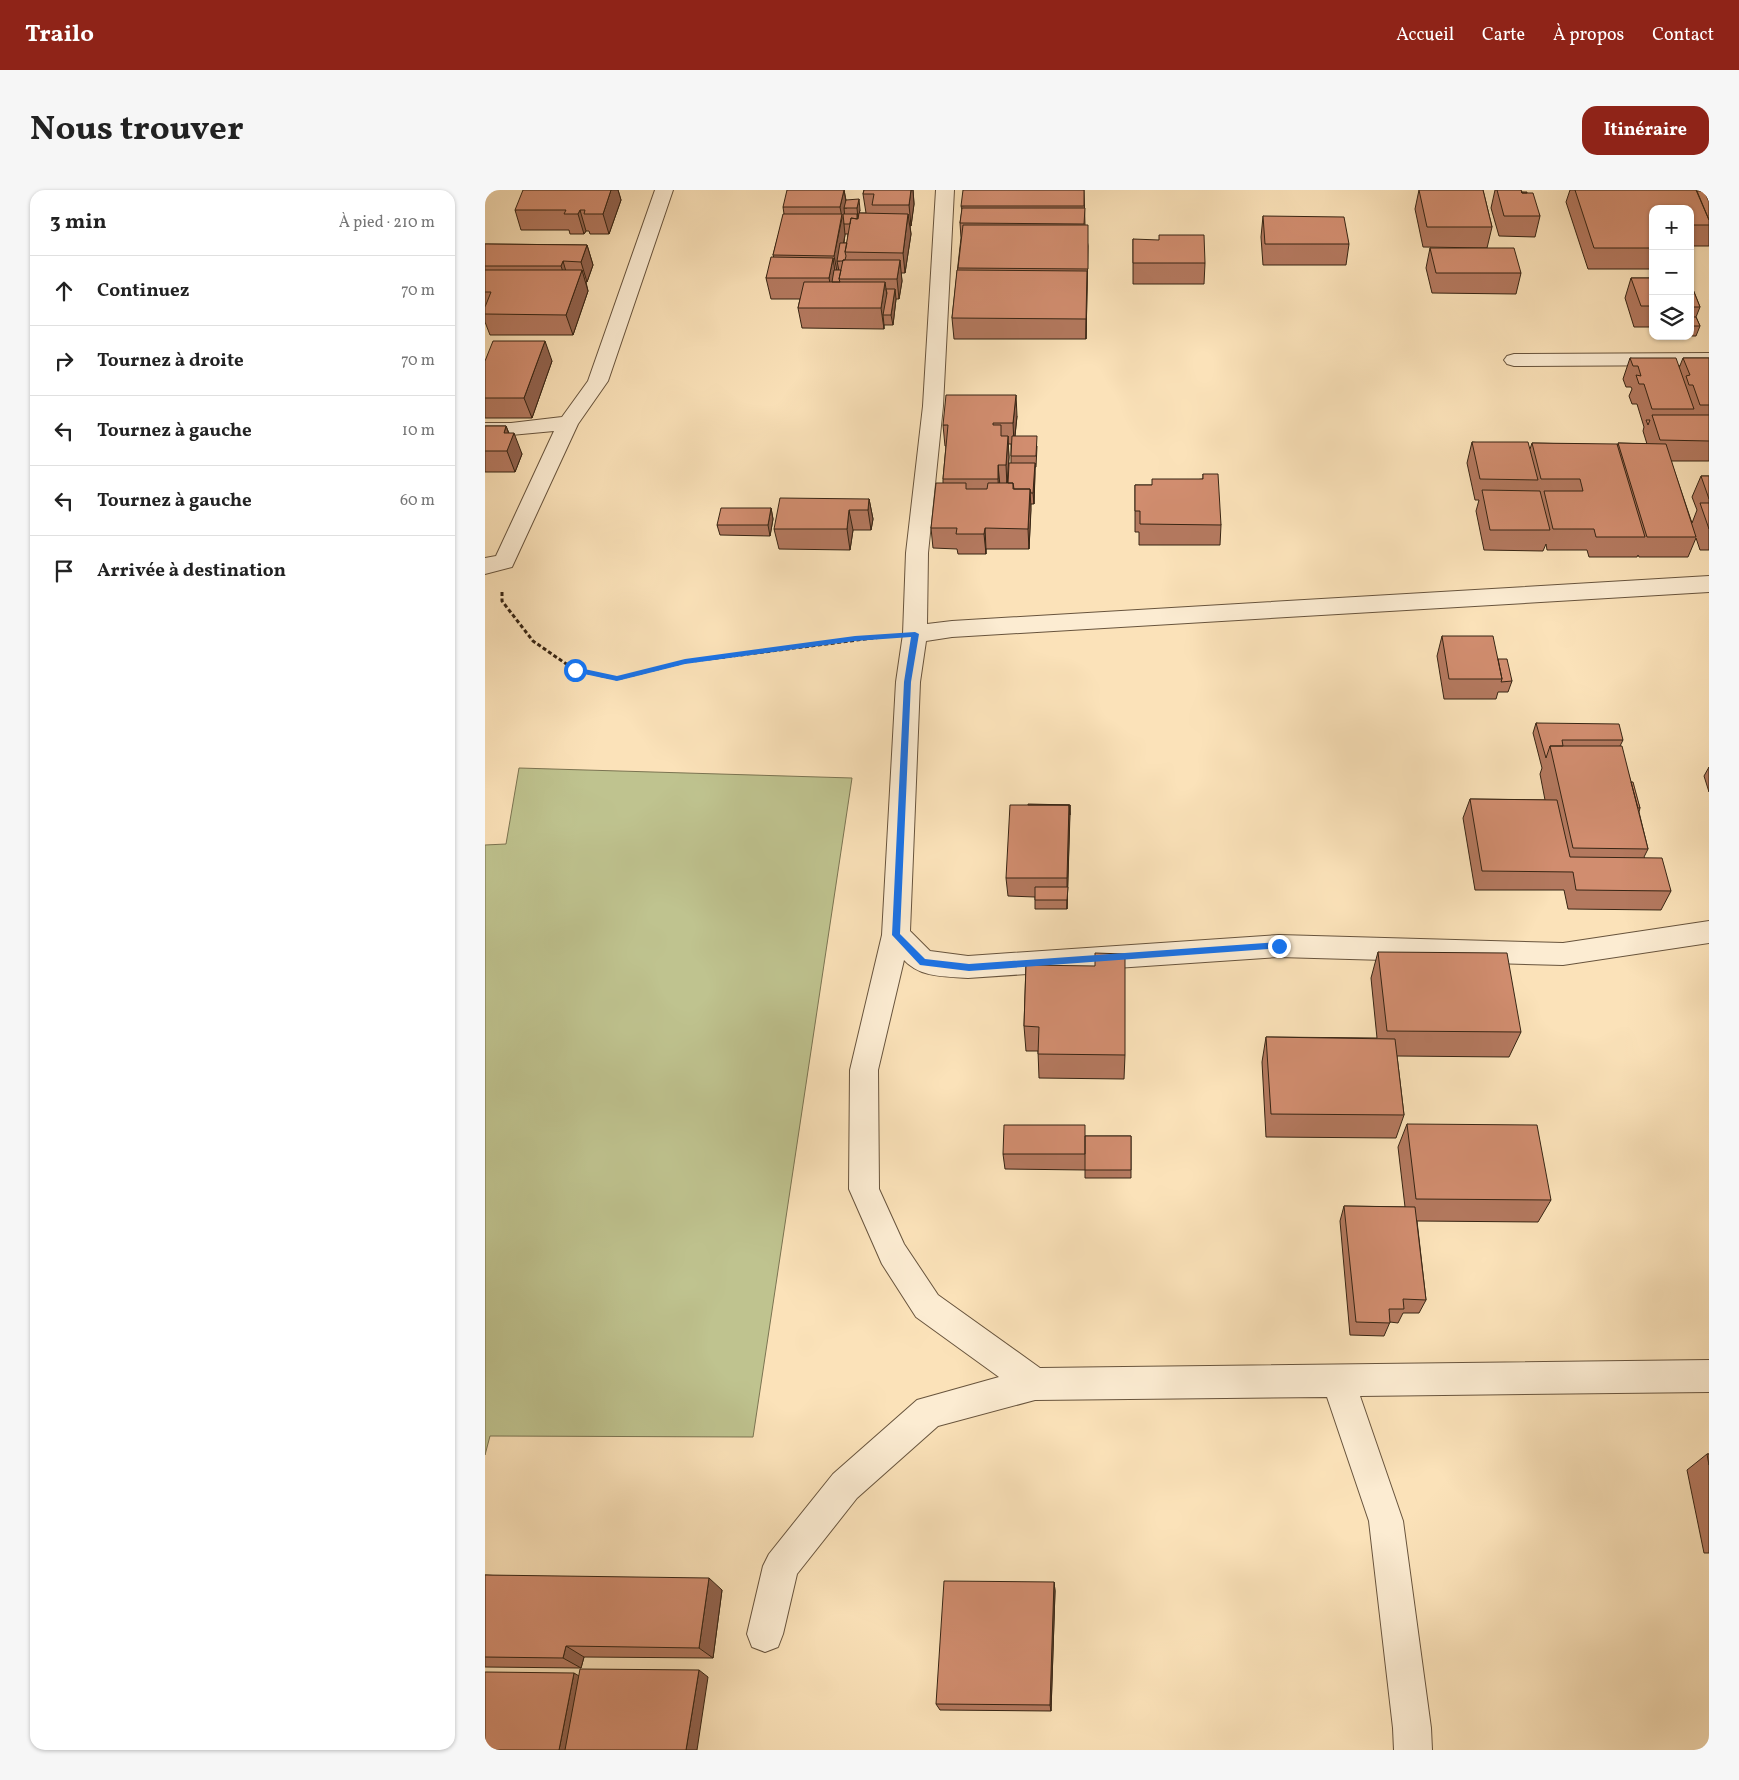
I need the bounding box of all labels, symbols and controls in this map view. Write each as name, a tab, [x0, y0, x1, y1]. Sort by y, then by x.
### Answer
text: Trailo	[25, 18, 94, 52]
text: Accueil	[1396, 23, 1454, 48]
text: Carte	[1482, 23, 1525, 48]
text: À propos	[1553, 23, 1624, 48]
text: Contact	[1652, 23, 1714, 48]
text: Nous trouver	[30, 106, 244, 154]
button: Itinéraire	[1582, 106, 1709, 155]
map controls	[1649, 205, 1694, 340]
button: +	[1649, 205, 1694, 250]
text: 3 min	[50, 208, 106, 237]
text: À pied · 210 m	[339, 212, 435, 234]
button: −	[1649, 250, 1694, 295]
icon: ahead	[50, 277, 78, 305]
text: Continuez	[97, 278, 189, 304]
text: 70 m	[401, 280, 435, 302]
button: layers	[1649, 295, 1694, 340]
icon: right	[50, 347, 78, 375]
text: Tournez à droite	[97, 348, 244, 374]
text: 70 m	[401, 350, 435, 372]
icon: left	[50, 417, 78, 445]
text: Tournez à gauche	[97, 418, 252, 444]
text: 10 m	[402, 420, 435, 442]
icon: left	[50, 487, 78, 515]
text: Tournez à gauche	[97, 488, 252, 514]
text: 60 m	[400, 490, 435, 512]
icon: arrive	[50, 557, 78, 585]
text: Arrivée à destination	[97, 558, 286, 584]
route start	[564, 659, 587, 682]
route end	[1268, 935, 1291, 958]

